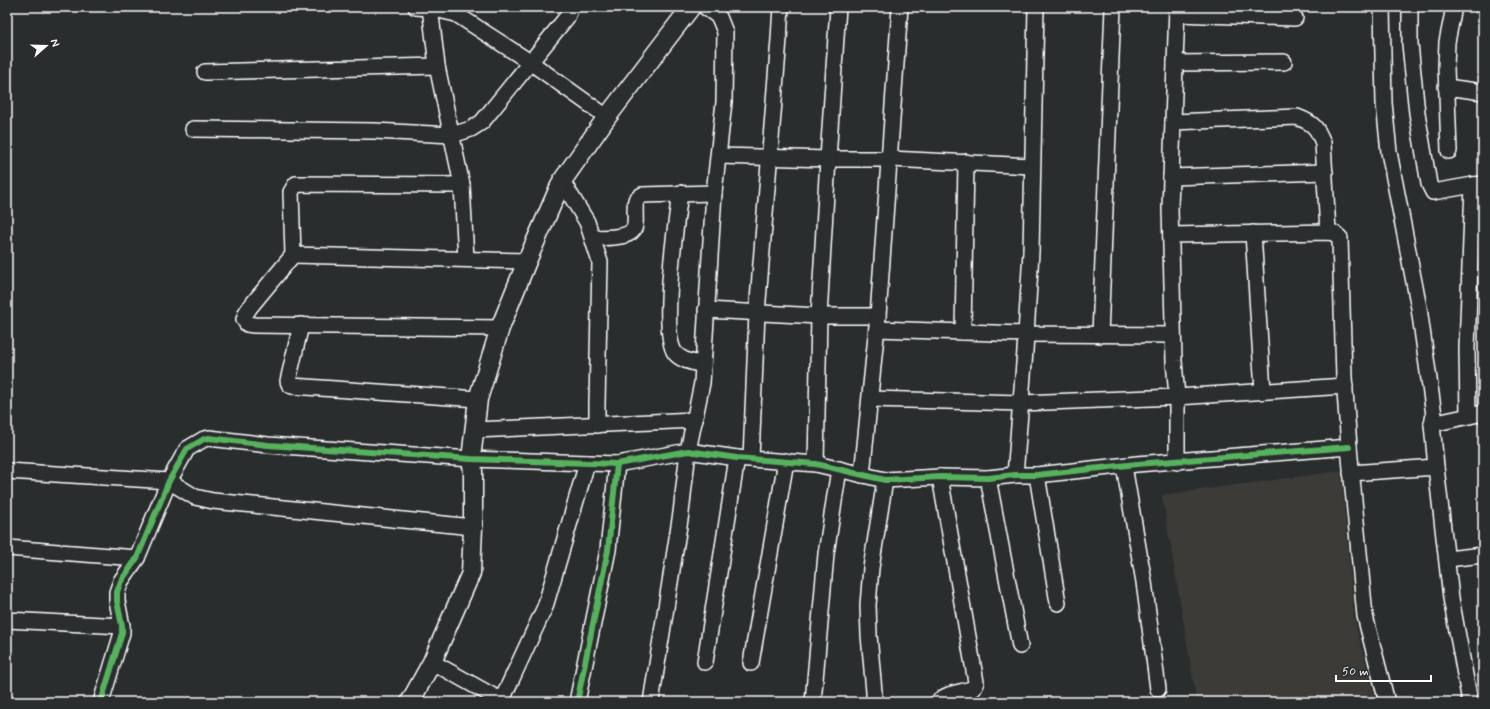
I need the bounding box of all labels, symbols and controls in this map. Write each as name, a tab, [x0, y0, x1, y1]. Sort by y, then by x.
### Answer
north arrow	[26, 26, 66, 66]
text: N	[47, 37, 62, 49]
scale bar	[1336, 657, 1431, 683]
text: 50 m	[1342, 664, 1369, 680]

